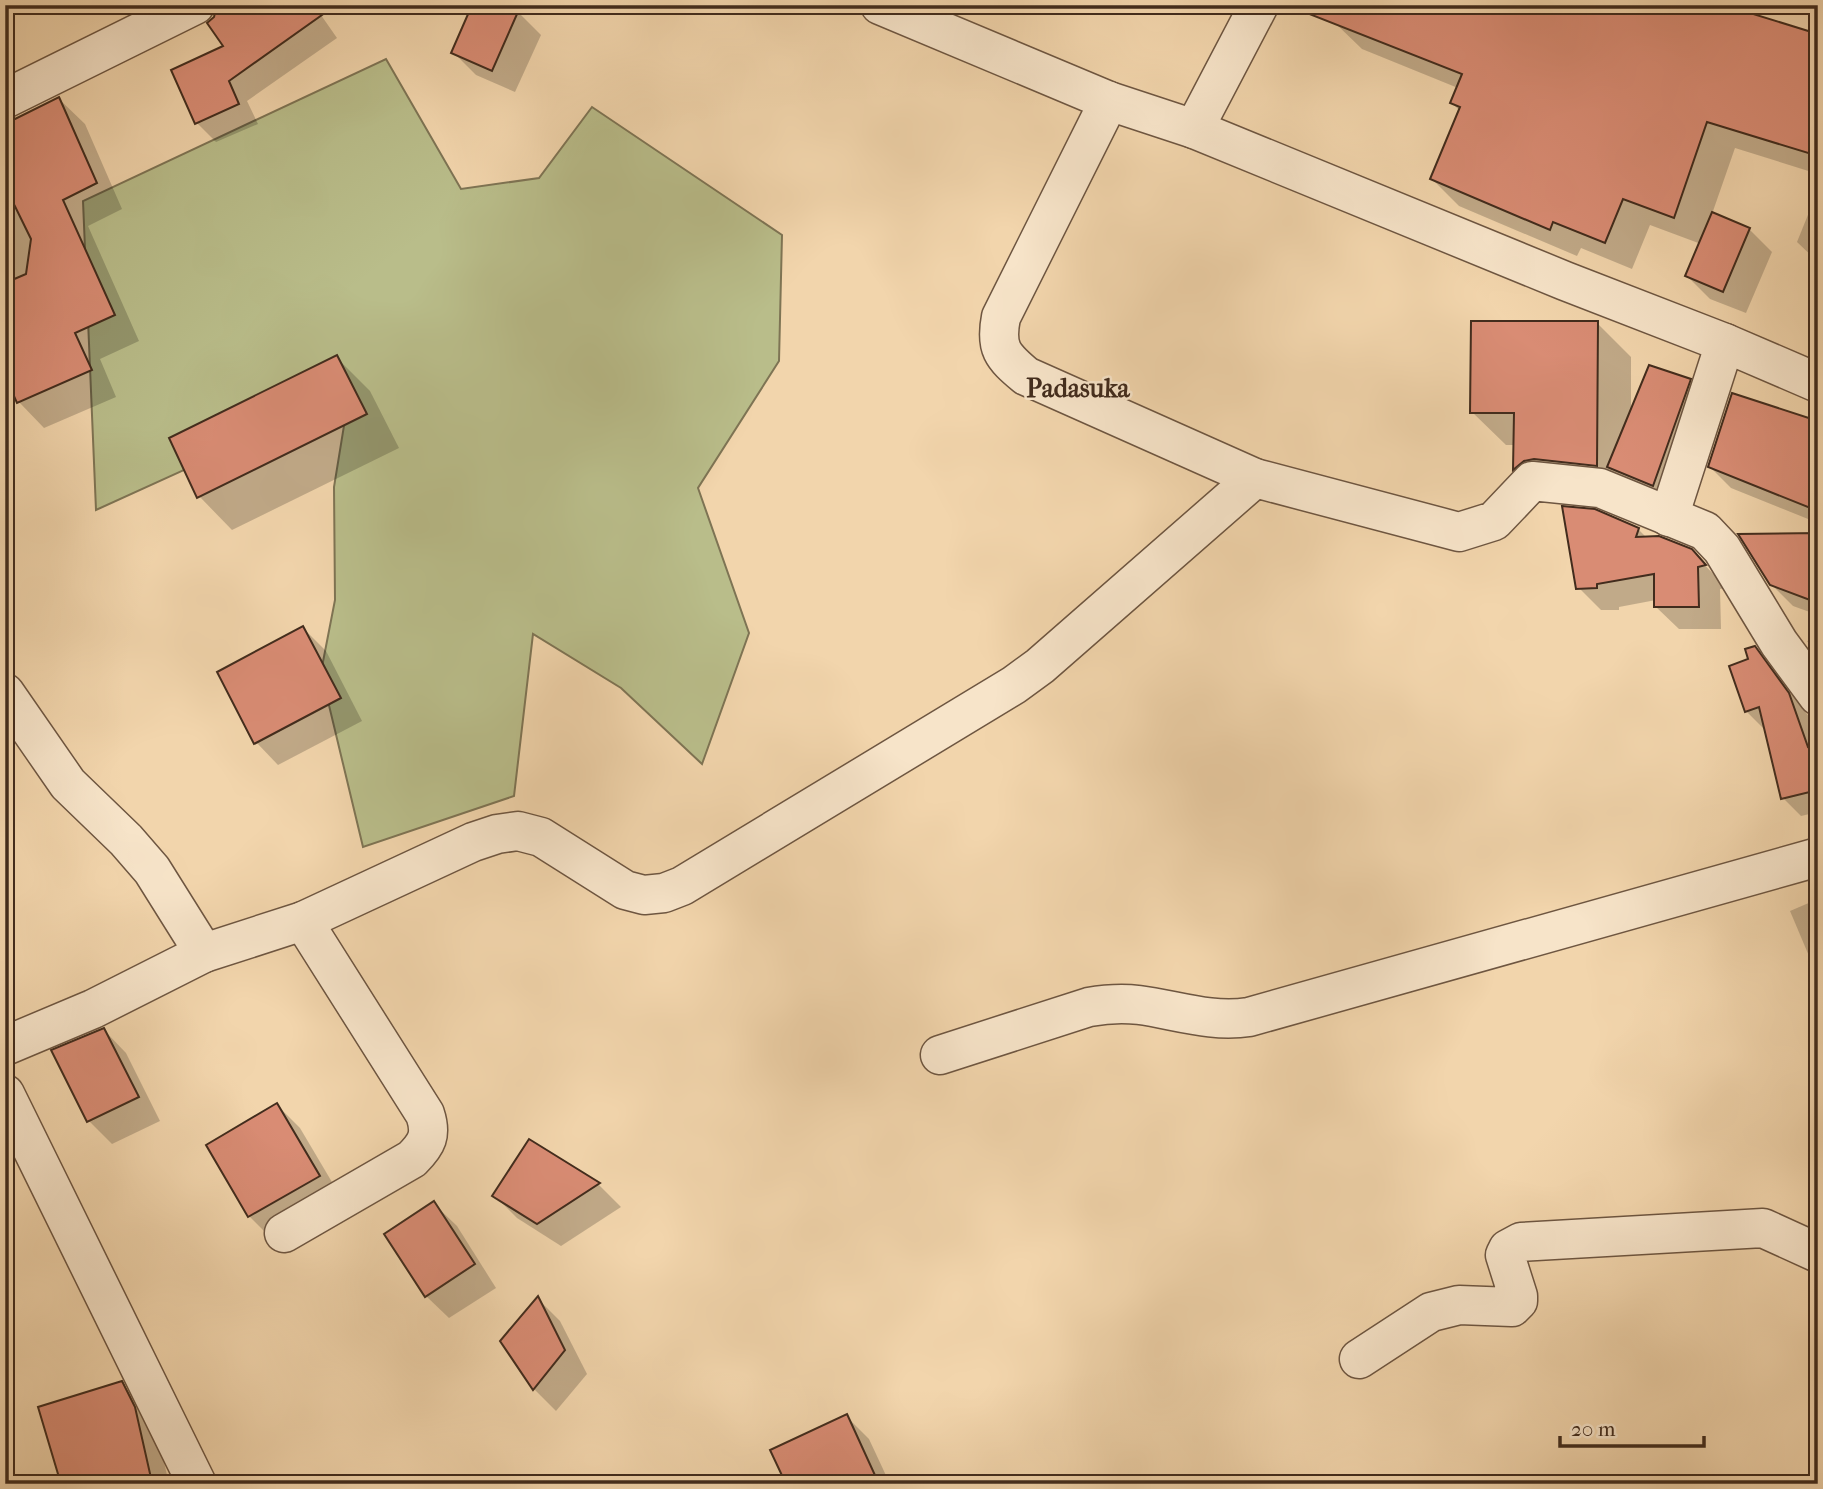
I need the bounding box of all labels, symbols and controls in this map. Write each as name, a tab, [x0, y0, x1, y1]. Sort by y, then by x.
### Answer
district label: Padasuka	[1026, 373, 1131, 404]
scale bar	[1560, 1405, 1704, 1449]
text: 20 m	[1571, 1417, 1616, 1441]

